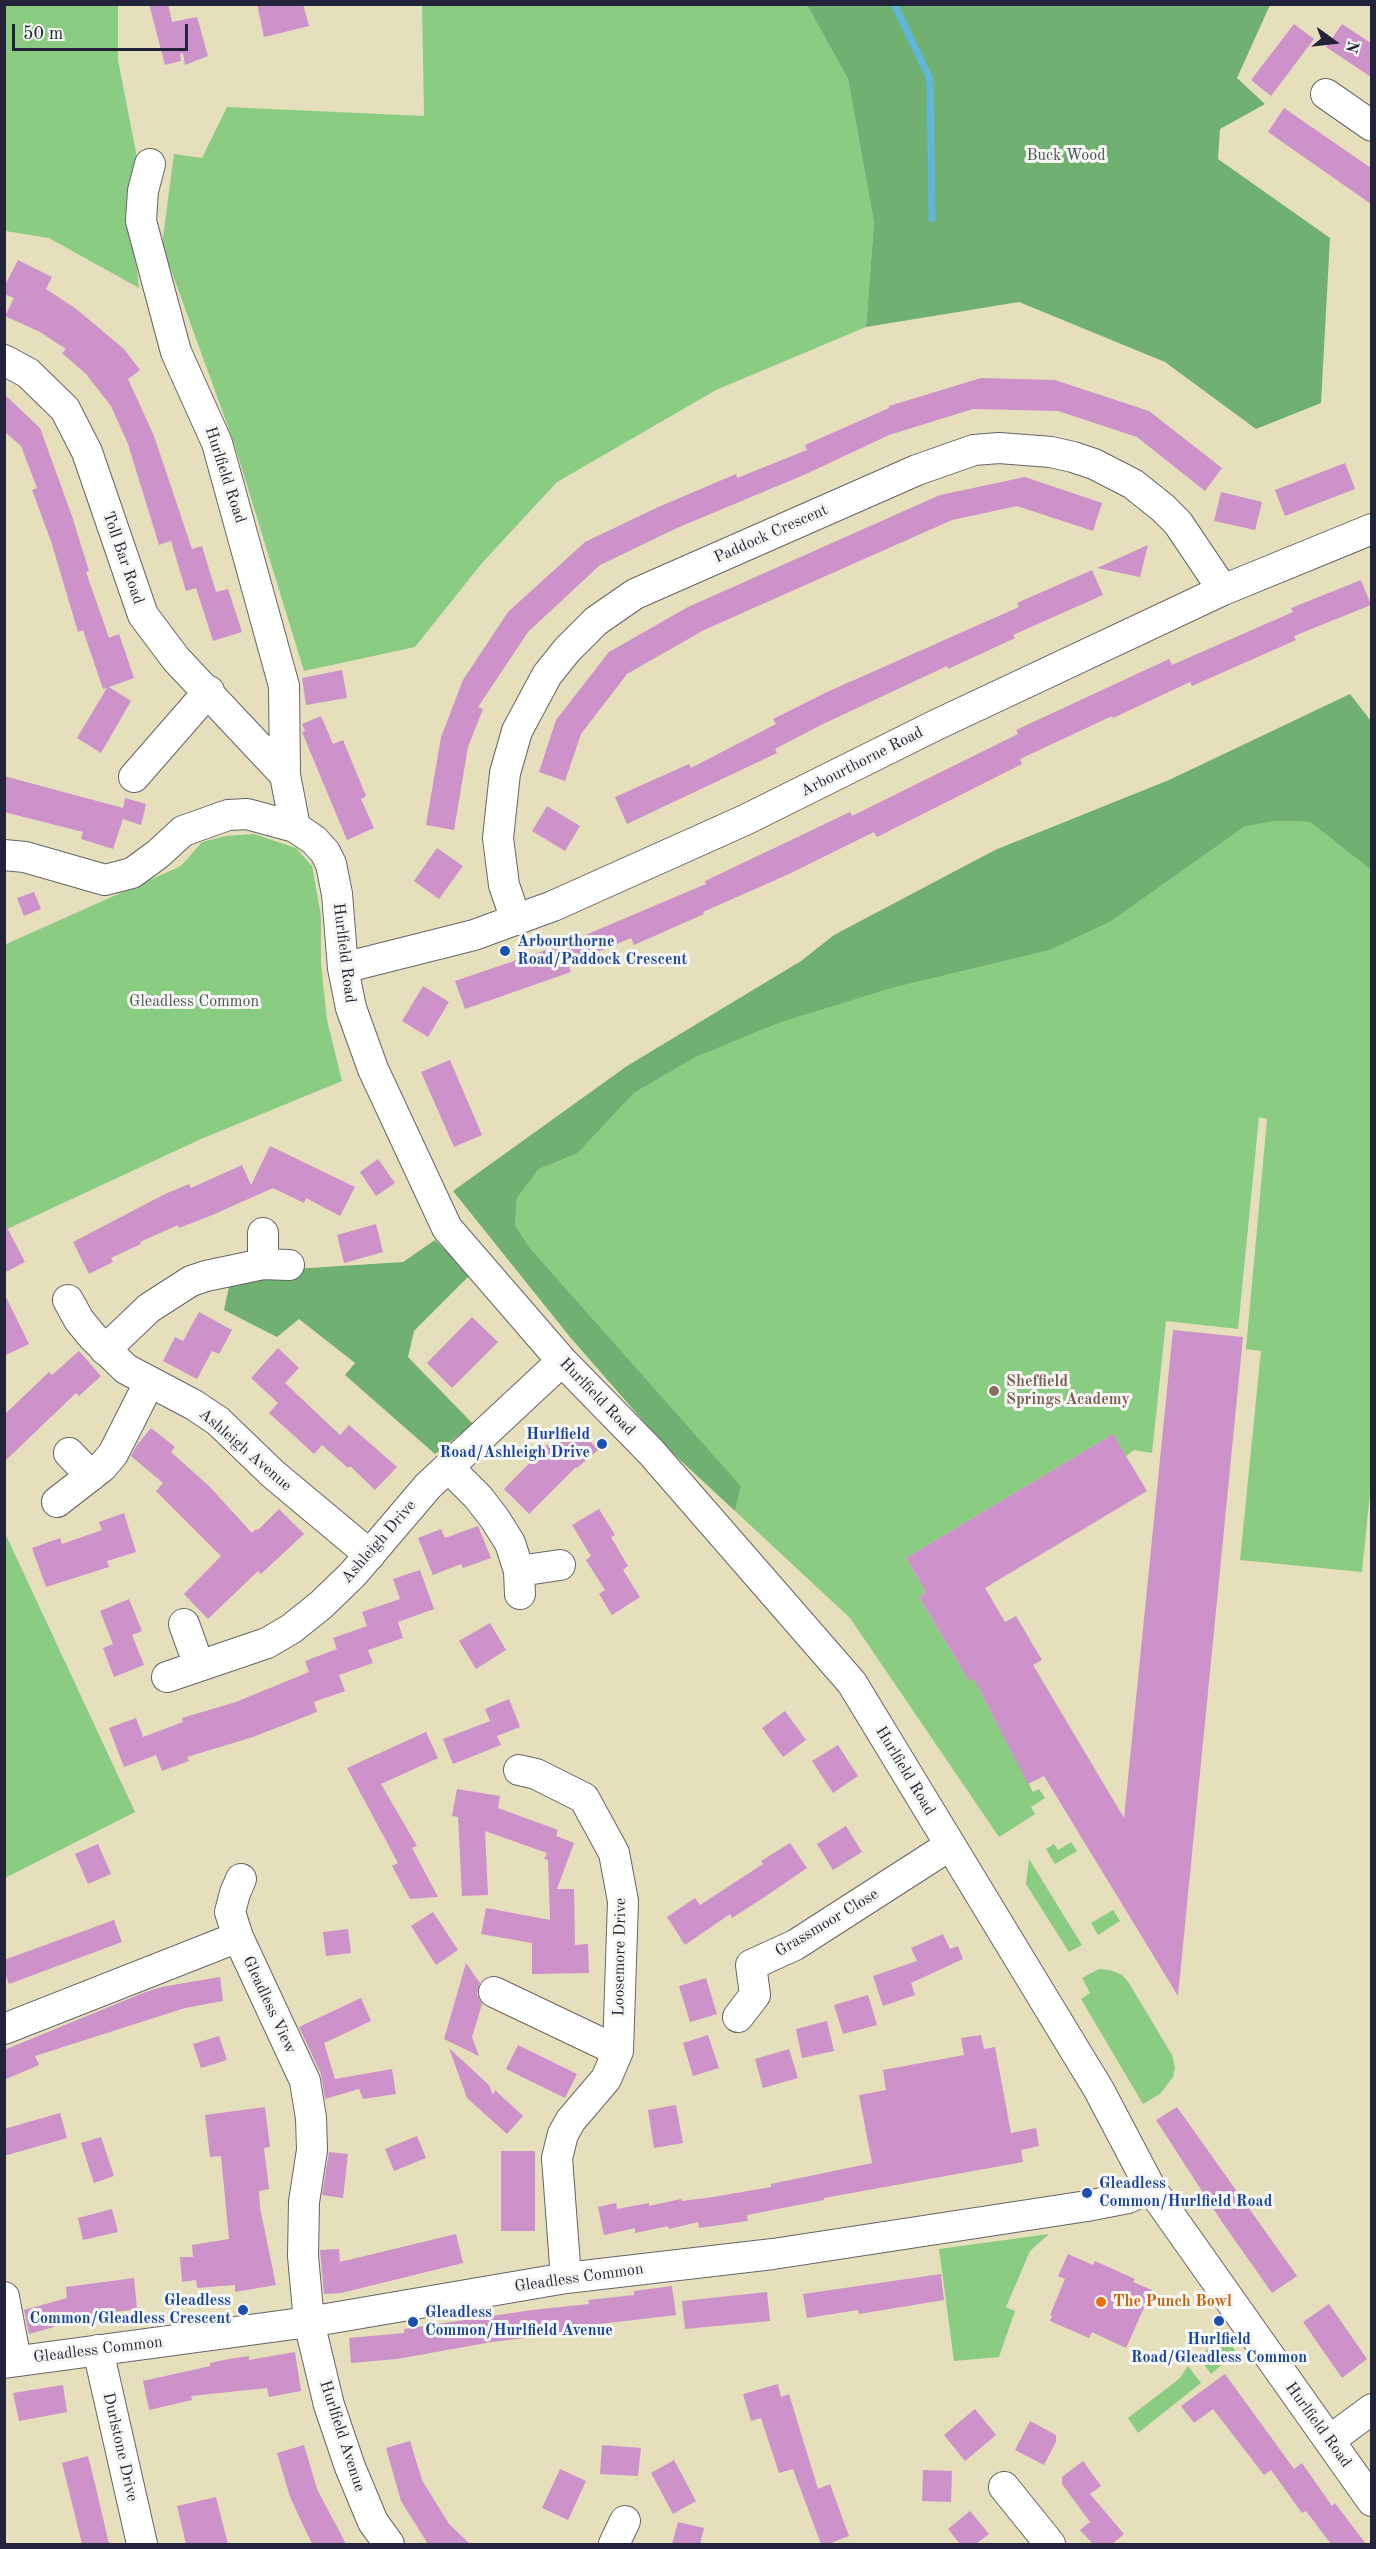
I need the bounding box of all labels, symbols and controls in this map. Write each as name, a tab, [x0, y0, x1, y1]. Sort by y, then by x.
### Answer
scale bar	[15, 12, 190, 50]
north arrow	[1304, 12, 1364, 72]
text: 50 m	[23, 25, 63, 43]
text: N	[1342, 39, 1361, 55]
park label: Buck Wood	[1026, 146, 1106, 166]
street label: Hurlfield Road	[200, 424, 250, 526]
street label: Paddock Crescent	[711, 500, 831, 568]
street label: Toll Bar Road	[98, 509, 148, 607]
street label: Arbourthorne Road	[798, 723, 926, 801]
street label: Hurlfield Road	[328, 902, 360, 1004]
place label: Arbourthorne Road/Paddock Crescent	[517, 932, 687, 970]
marker: Arbourthorne Road/Paddock Crescent	[498, 944, 512, 958]
park label: Gleadless Common	[129, 992, 259, 1012]
street label: Hurlfield Road	[555, 1354, 639, 1440]
place label: Sheffield Springs Academy	[1006, 1372, 1130, 1410]
marker: Sheffield Springs Academy	[987, 1384, 1001, 1398]
street label: Ashleigh Avenue	[195, 1405, 295, 1495]
place label: Hurlfield Road/Ashleigh Drive	[440, 1425, 590, 1463]
marker: Hurlfield Road/Ashleigh Drive	[595, 1437, 609, 1451]
street label: Ashleigh Drive	[338, 1496, 420, 1588]
street label: Hurlfield Road	[871, 1723, 939, 1819]
street label: Grassmoor Close	[772, 1885, 882, 1961]
street label: Loosemore Drive	[609, 1898, 631, 2016]
street label: Gleadless View	[238, 1953, 300, 2057]
place label: Gleadless Common/Hurlfield Road	[1099, 2174, 1272, 2212]
marker: Gleadless Common/Hurlfield Road	[1080, 2186, 1094, 2200]
street label: Gleadless Common	[513, 2259, 645, 2297]
place label: Gleadless Common/Gleadless Crescent	[29, 2291, 231, 2329]
place label: The Punch Bowl	[1113, 2292, 1232, 2312]
marker: The Punch Bowl	[1094, 2295, 1108, 2309]
marker: Gleadless Common/Gleadless Crescent	[236, 2303, 250, 2317]
place label: Gleadless Common/Hurlfield Avenue	[425, 2303, 613, 2341]
marker: Hurlfield Road/Gleadless Common	[1212, 2314, 1226, 2328]
marker: Gleadless Common/Hurlfield Avenue	[406, 2315, 420, 2329]
place label: Hurlfield Road/Gleadless Common	[1131, 2330, 1307, 2368]
street label: Gleadless Common	[32, 2333, 164, 2367]
street label: Hurlfield Avenue	[315, 2378, 369, 2494]
street label: Hurlfield Road	[1281, 2379, 1355, 2471]
street label: Durlstone Drive	[98, 2391, 142, 2503]

